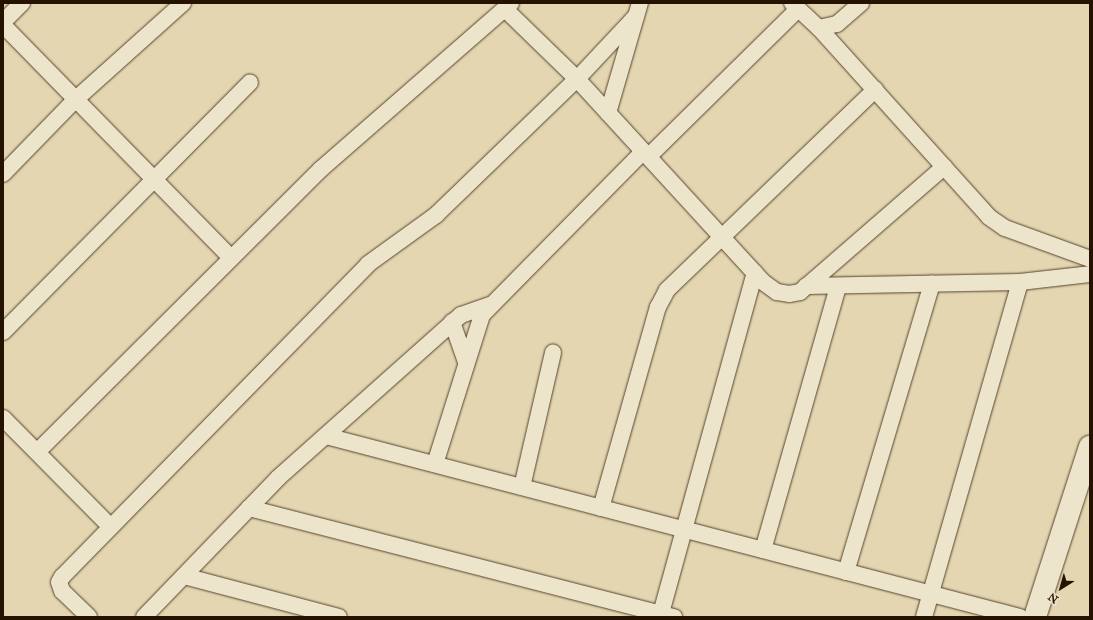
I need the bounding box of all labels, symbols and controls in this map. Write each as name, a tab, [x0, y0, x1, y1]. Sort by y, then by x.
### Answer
north arrow	[1041, 568, 1081, 608]
text: N	[1046, 590, 1061, 606]

